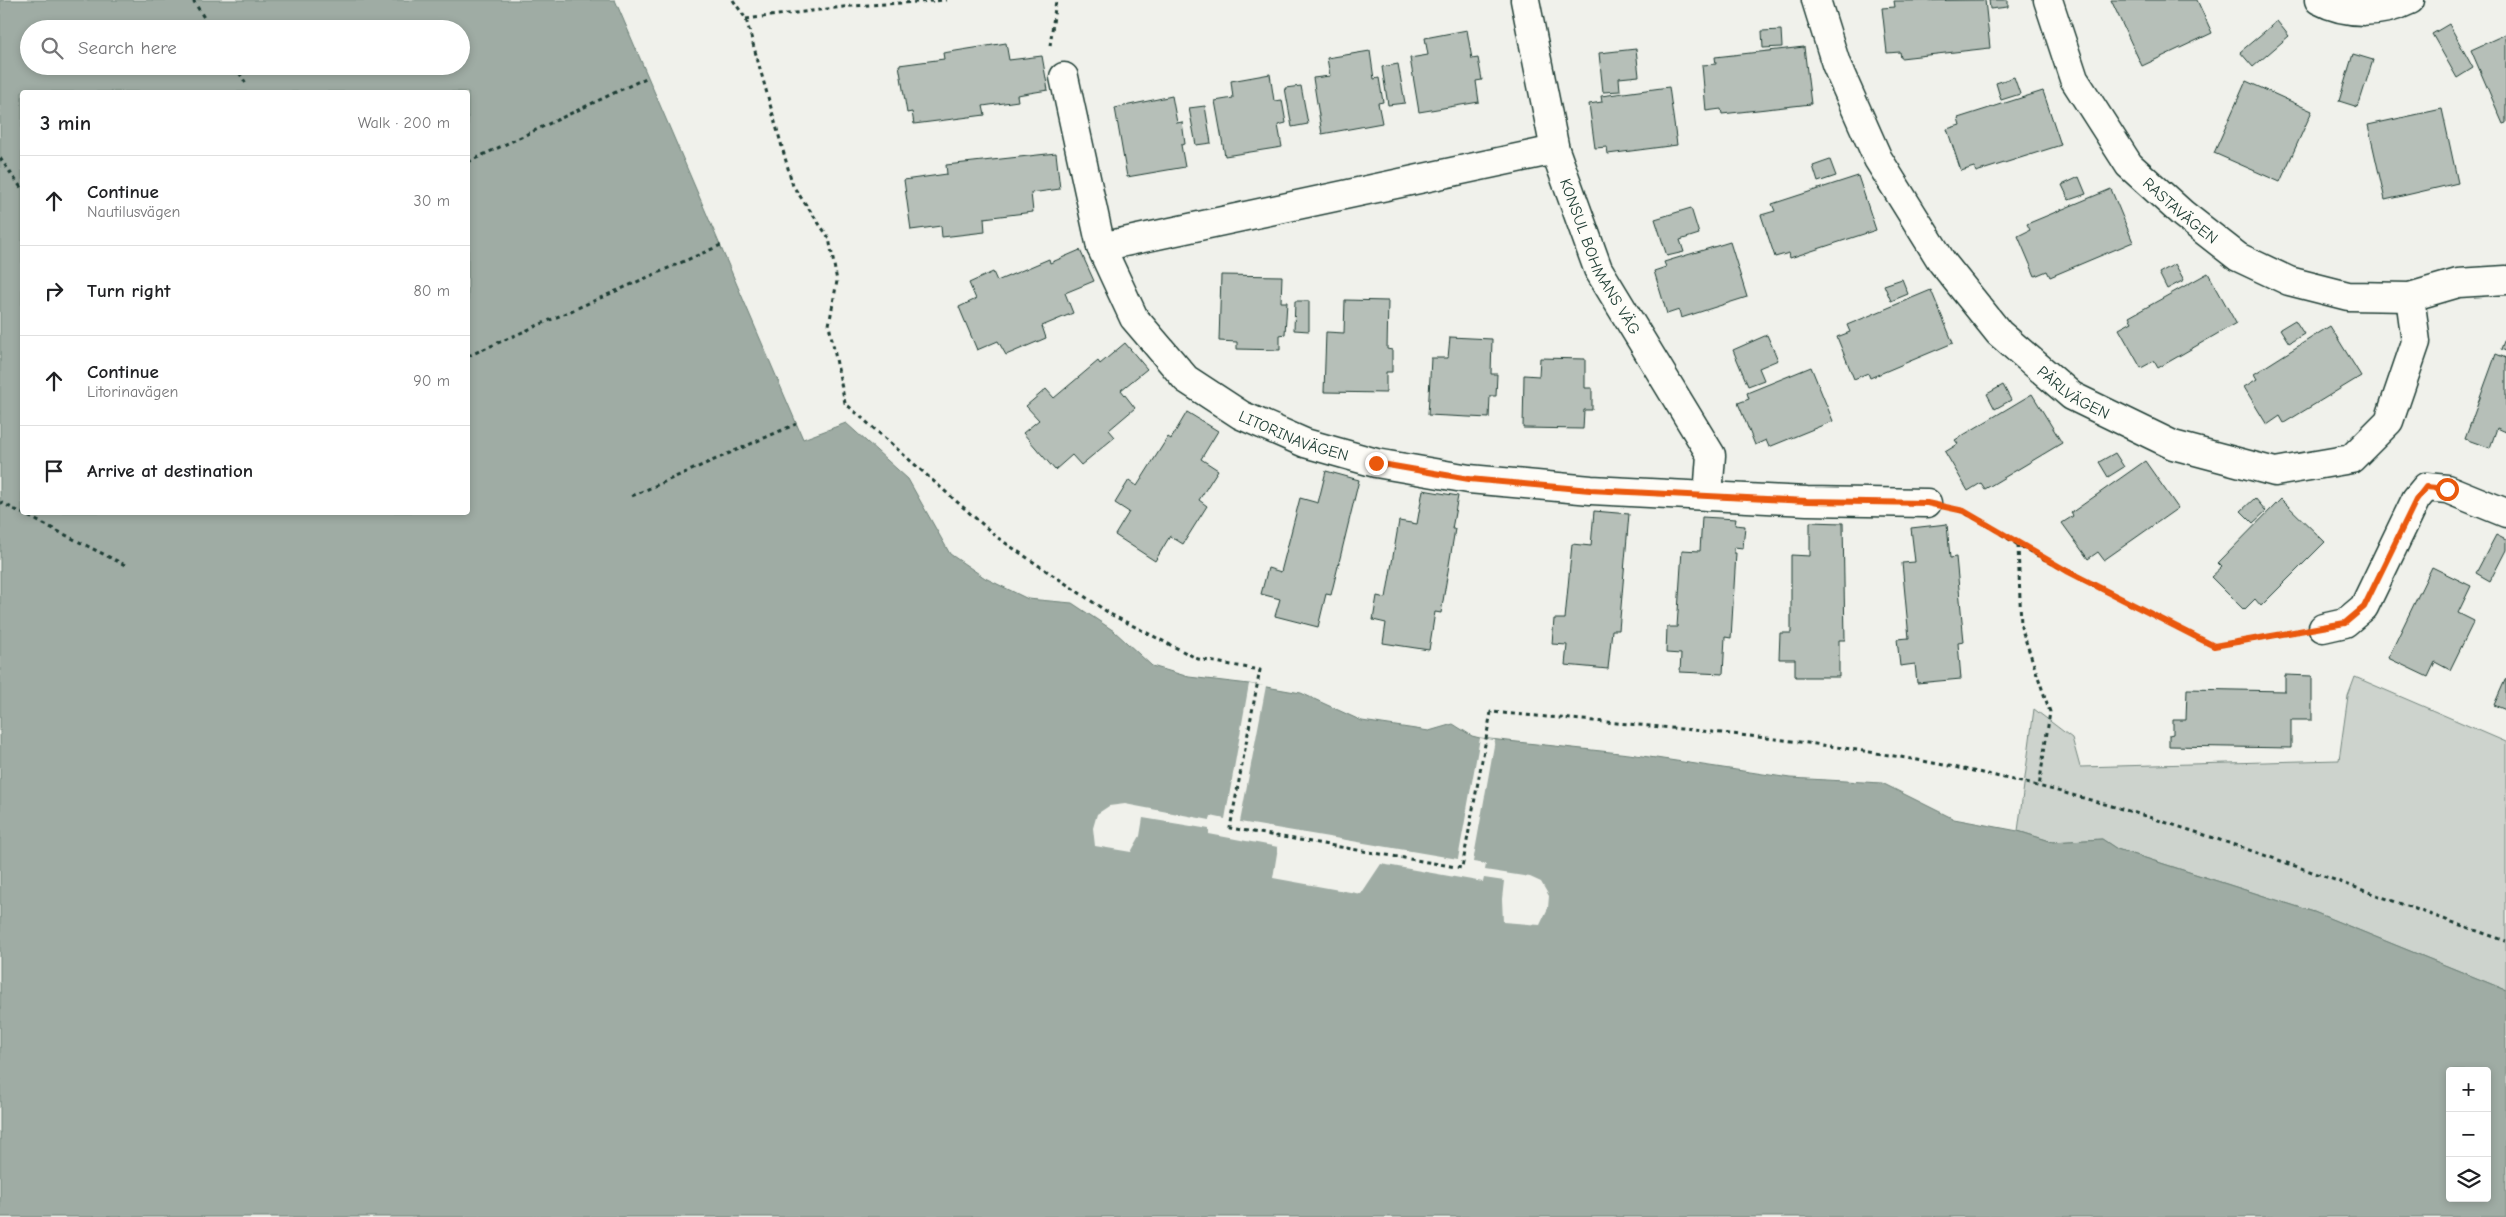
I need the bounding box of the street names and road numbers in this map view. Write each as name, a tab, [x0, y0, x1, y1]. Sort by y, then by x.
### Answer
street label: RASTAVÄGEN	[2139, 174, 2221, 248]
street label: KONSUL BOHMANS VÄG	[1556, 176, 1644, 338]
street label: PÄRLVÄGEN	[2033, 362, 2112, 423]
street label: LITORINAVÄGEN	[1236, 407, 1351, 465]

